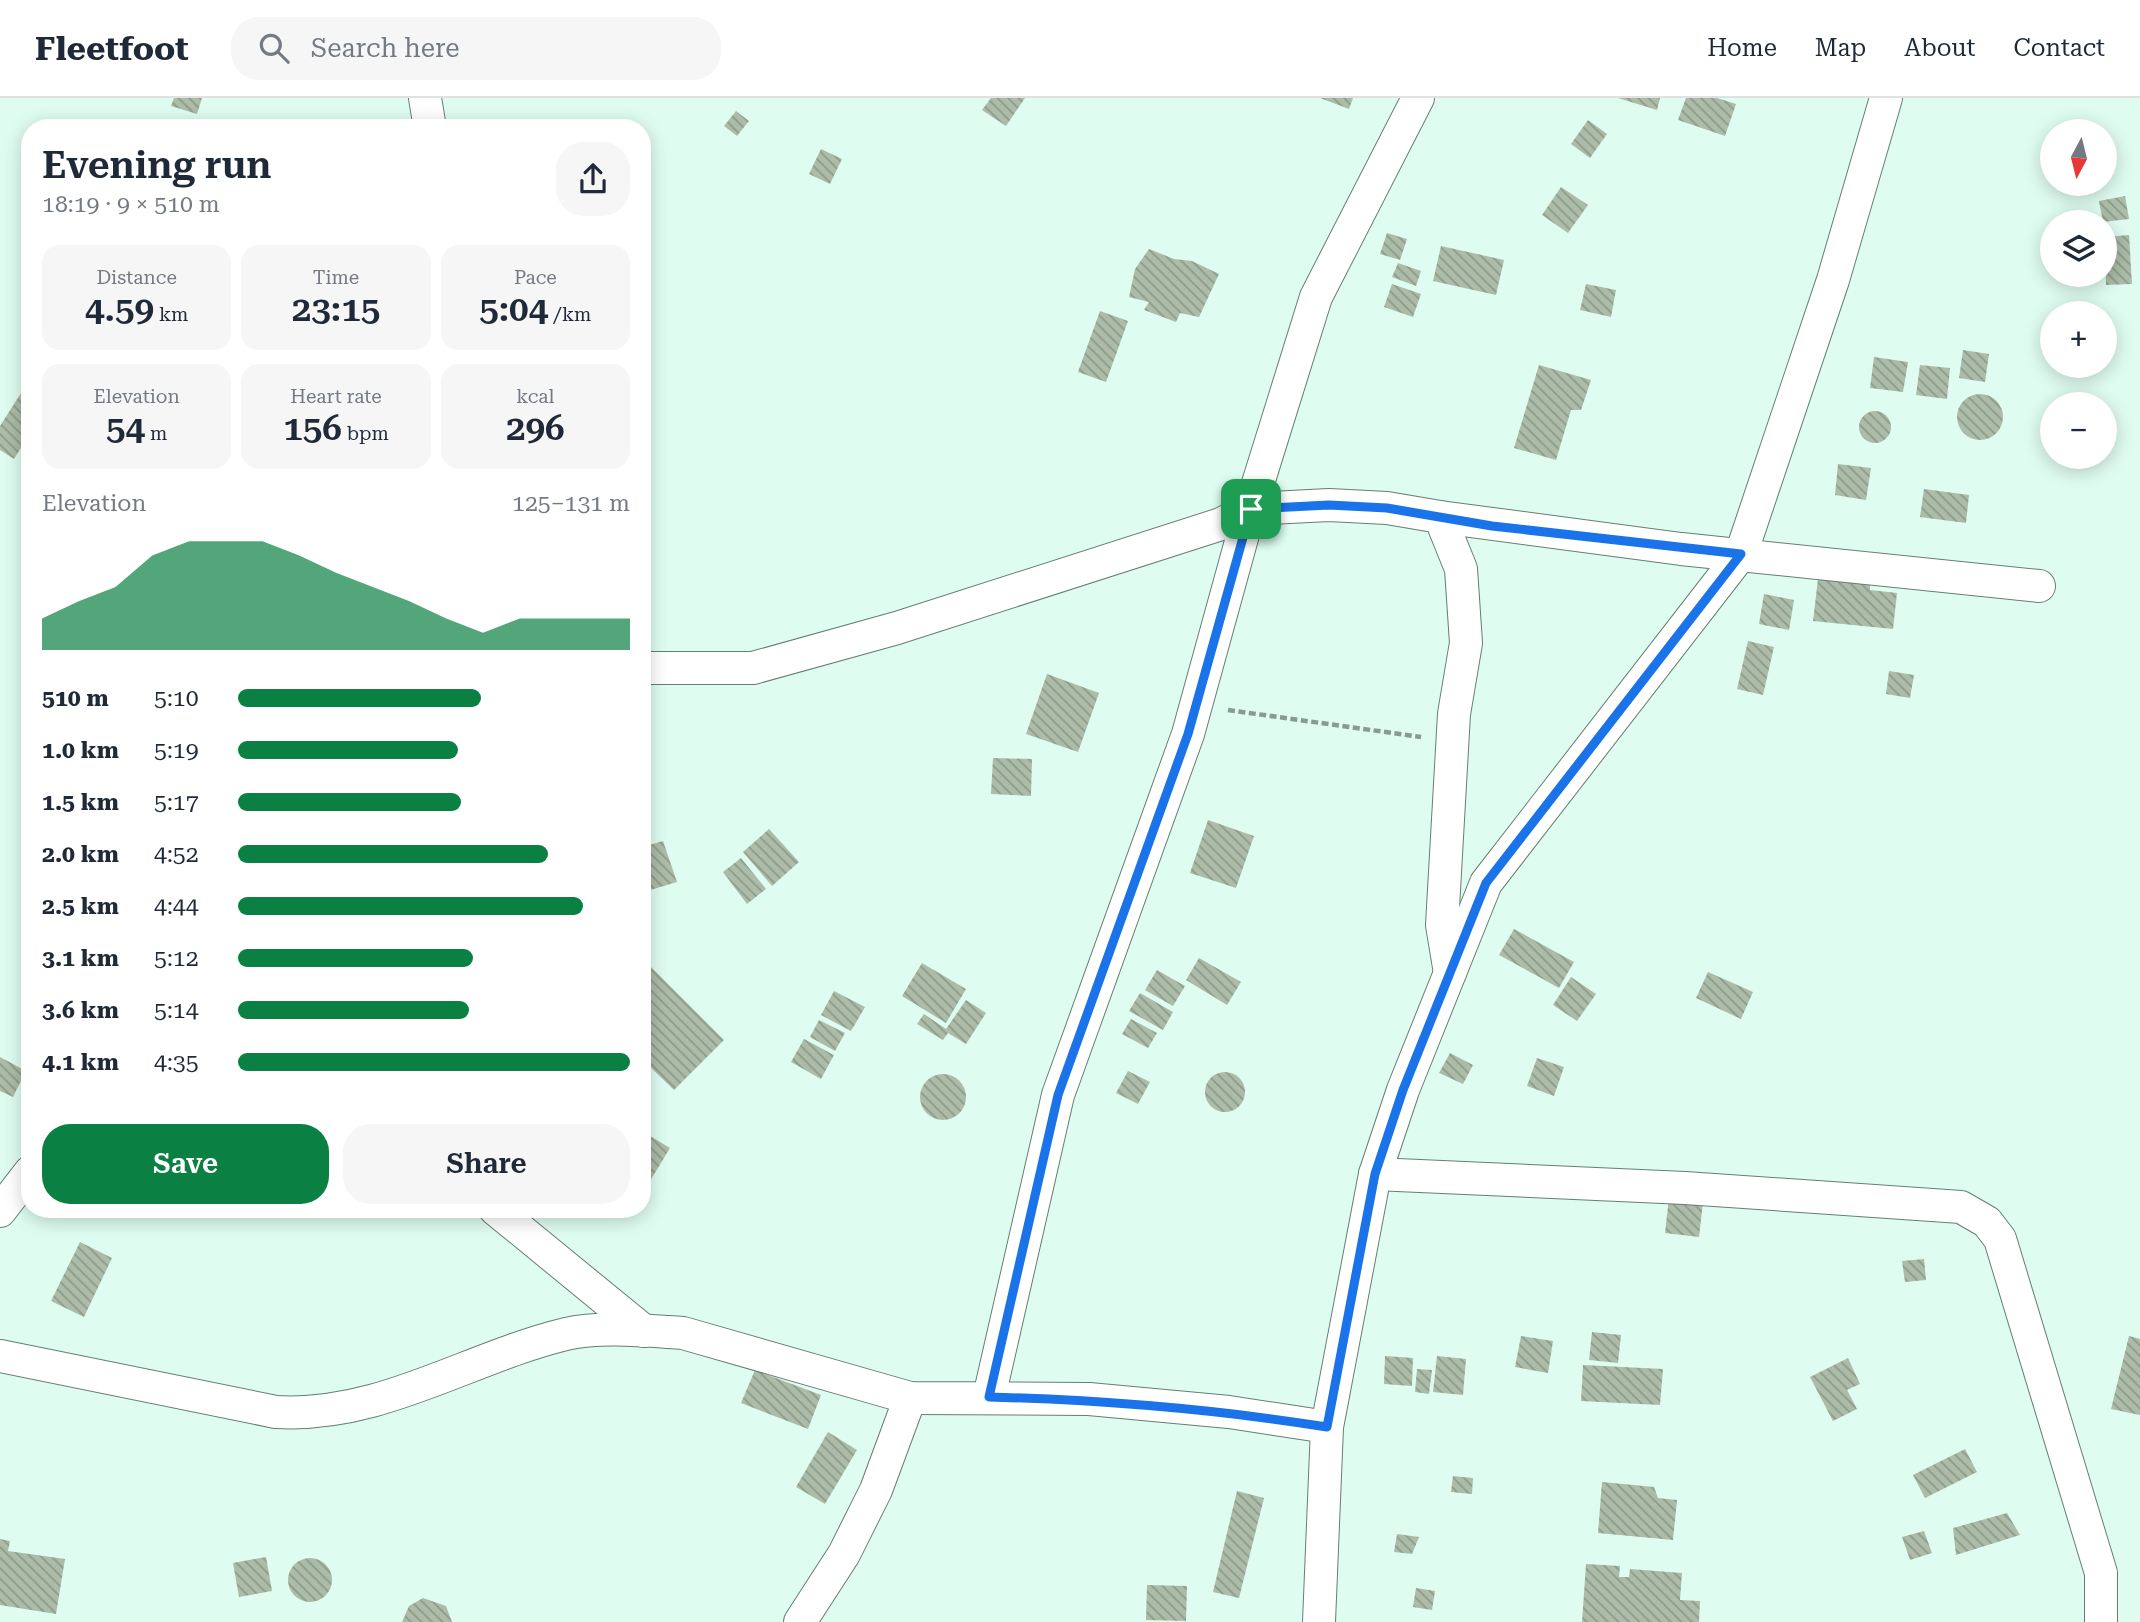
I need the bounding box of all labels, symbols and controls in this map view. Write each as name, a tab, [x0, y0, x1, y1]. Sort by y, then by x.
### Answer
search box	[231, 17, 721, 80]
text: Fleetfoot	[35, 29, 189, 68]
icon: search	[255, 29, 293, 67]
text: Search here	[311, 33, 460, 63]
text: Home	[1707, 34, 1777, 62]
text: Map	[1815, 34, 1866, 62]
text: About	[1904, 34, 1975, 62]
text: Contact	[2013, 34, 2105, 62]
north arrow	[2040, 119, 2118, 196]
map controls	[2040, 119, 2117, 469]
button: share	[556, 142, 630, 216]
text: Evening run	[42, 143, 271, 187]
text: 18:19 · 9 × 510 m	[42, 191, 220, 218]
button: layers	[2040, 210, 2117, 287]
text: Distance	[96, 266, 177, 289]
text: Time	[313, 266, 359, 289]
text: Pace	[514, 266, 557, 289]
text: 4.59	[85, 289, 154, 330]
text: 23:15	[292, 289, 380, 330]
text: 5:04	[479, 289, 548, 330]
button: +	[2040, 301, 2117, 378]
text: km	[154, 303, 188, 326]
text: /km	[548, 303, 591, 326]
text: Elevation	[94, 385, 180, 408]
text: Heart rate	[290, 385, 382, 408]
text: kcal	[516, 385, 554, 408]
button: −	[2040, 392, 2117, 469]
text: 54	[106, 408, 145, 449]
text: 156	[283, 408, 342, 449]
text: 296	[506, 408, 565, 449]
text: m	[145, 422, 167, 445]
text: bpm	[342, 422, 389, 445]
pin	[1221, 479, 1281, 539]
text: Elevation	[42, 490, 146, 517]
text: 125–131 m	[512, 490, 630, 517]
icon: arrive	[1232, 490, 1270, 528]
text: 510 m	[42, 685, 109, 712]
text: 5:10	[154, 685, 199, 712]
text: 1.0 km	[42, 737, 119, 764]
text: 5:19	[154, 737, 199, 764]
text: 1.5 km	[42, 789, 119, 816]
text: 5:17	[154, 789, 199, 816]
text: 2.0 km	[42, 841, 119, 868]
text: 4:52	[154, 841, 199, 868]
text: 2.5 km	[42, 893, 119, 920]
text: 4:44	[154, 893, 199, 920]
text: 3.1 km	[42, 945, 119, 972]
text: 5:12	[154, 945, 199, 972]
text: 3.6 km	[42, 997, 119, 1024]
text: 5:14	[154, 997, 199, 1024]
text: 4.1 km	[42, 1049, 119, 1076]
text: 4:35	[154, 1049, 199, 1076]
button: Save	[42, 1124, 329, 1204]
button: Share	[343, 1124, 630, 1204]

